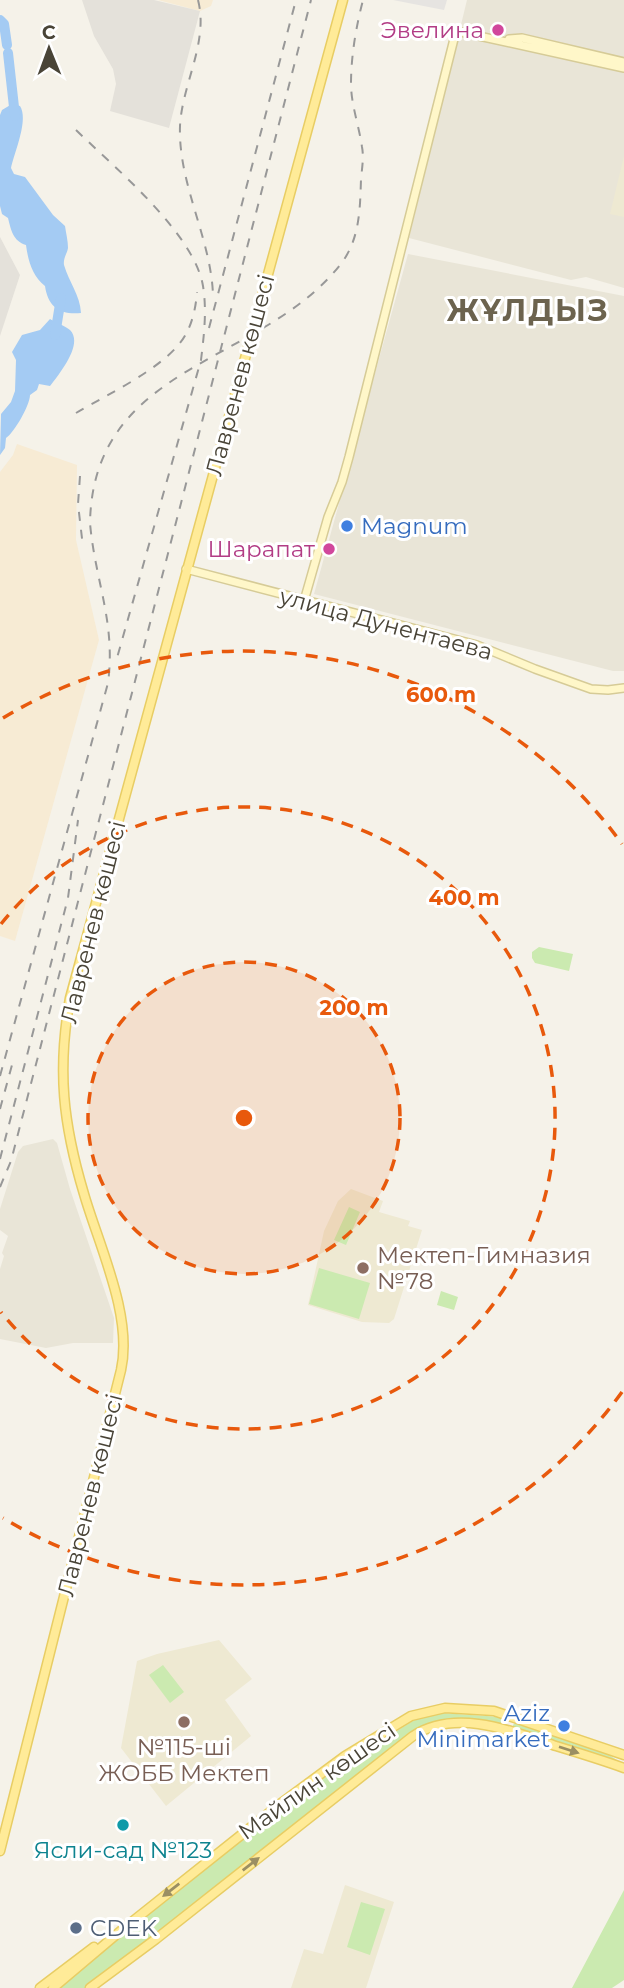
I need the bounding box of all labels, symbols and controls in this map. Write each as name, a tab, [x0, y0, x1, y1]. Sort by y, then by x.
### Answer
north arrow	[14, 14, 84, 84]
place label: Эвелина	[381, 16, 484, 44]
text: С	[42, 21, 56, 44]
marker: Эвелина	[490, 22, 506, 38]
street label: Лавренев көшесі	[200, 271, 280, 479]
district label: ЖҰЛДЫЗ	[447, 292, 609, 329]
place label: Magnum	[361, 512, 468, 540]
marker: Magnum	[339, 518, 355, 534]
place label: Шарапат	[208, 535, 315, 563]
marker: Шарапат	[321, 541, 337, 557]
street label: улица Дунентаева	[275, 582, 496, 666]
text: 600 m	[406, 682, 476, 707]
street label: Лавренев көшесі	[54, 818, 132, 1026]
text: 400 m	[429, 885, 499, 910]
text: 200 m	[320, 995, 388, 1020]
centre of rings	[232, 1106, 256, 1130]
place label: Мектеп-Гимназия №78	[377, 1241, 591, 1295]
marker: Мектеп-Гимназия №78	[355, 1260, 371, 1276]
street label: Лавренев көшесі	[51, 1391, 129, 1599]
place label: Aziz Minimarket	[417, 1699, 550, 1753]
marker: №115-ші ЖОББ Мектеп	[176, 1714, 192, 1730]
street label: Майлин көшесі	[233, 1716, 401, 1846]
marker: Aziz Minimarket	[556, 1718, 572, 1734]
place label: №115-ші ЖОББ Мектеп	[98, 1733, 270, 1787]
one-way arrow	[559, 1745, 580, 1755]
marker: Ясли-сад №123	[115, 1817, 131, 1833]
place label: Ясли-сад №123	[34, 1836, 212, 1864]
one-way arrow	[242, 1858, 260, 1872]
one-way arrow	[163, 1883, 181, 1898]
place label: CDEK	[90, 1914, 158, 1942]
marker: CDEK	[68, 1920, 84, 1936]

